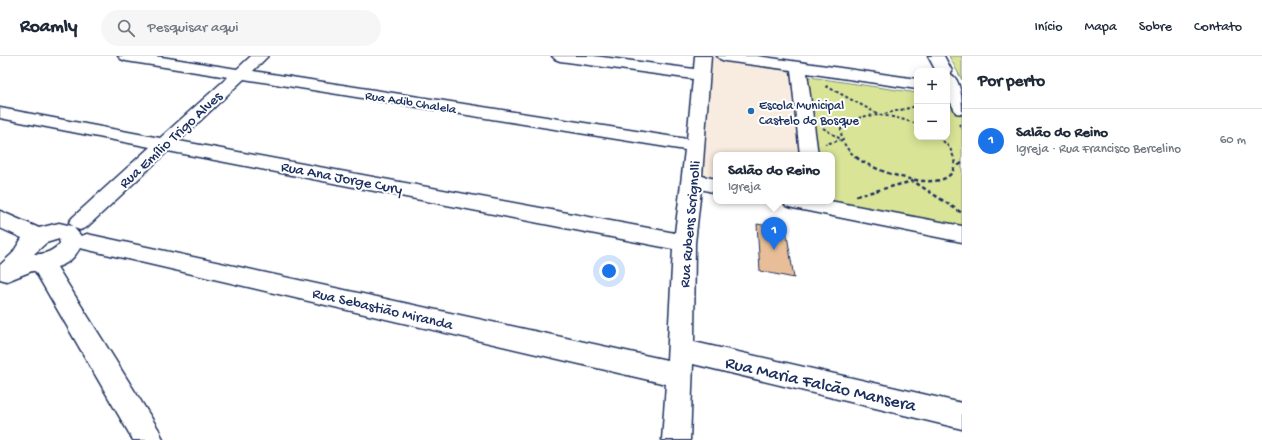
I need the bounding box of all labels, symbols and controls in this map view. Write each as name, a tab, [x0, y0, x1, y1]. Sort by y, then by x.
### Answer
search box	[101, 10, 381, 46]
text: Roamly	[20, 16, 77, 39]
icon: search	[115, 17, 137, 39]
text: Pesquisar aqui	[147, 19, 239, 37]
text: Início	[1034, 19, 1063, 36]
text: Mapa	[1085, 19, 1117, 36]
text: Sobre	[1139, 19, 1172, 36]
text: Contato	[1194, 19, 1242, 36]
map controls	[914, 68, 950, 140]
button: +	[914, 68, 950, 104]
text: Por perto	[978, 72, 1045, 92]
street label: Rua Emílio Trigo Alves	[116, 88, 227, 193]
street label: Rua Adib Chalela	[364, 89, 458, 118]
place label: Escola Municipal Castelo do Bosque	[759, 99, 859, 129]
button: −	[914, 104, 950, 140]
marker: Escola Municipal Castelo do Bosque	[746, 106, 756, 116]
text: Salão do Reino	[1016, 124, 1108, 142]
text: 1	[988, 133, 994, 148]
text: 60 m	[1220, 133, 1246, 148]
text: Igreja · Rua Francisco Bercelino	[1016, 142, 1181, 157]
popup	[713, 152, 835, 204]
street label: Rua Ana Jorge Cury	[279, 158, 404, 200]
street label: Rua Rubens Scrignolli	[676, 160, 706, 288]
text: Salão do Reino	[728, 162, 820, 180]
text: Igreja	[728, 180, 761, 195]
pin: 1	[761, 217, 787, 250]
your location	[599, 261, 619, 281]
street label: Rua Sebastião Miranda	[310, 285, 455, 335]
street label: Rua Maria Falcão Mansera	[723, 353, 919, 418]

